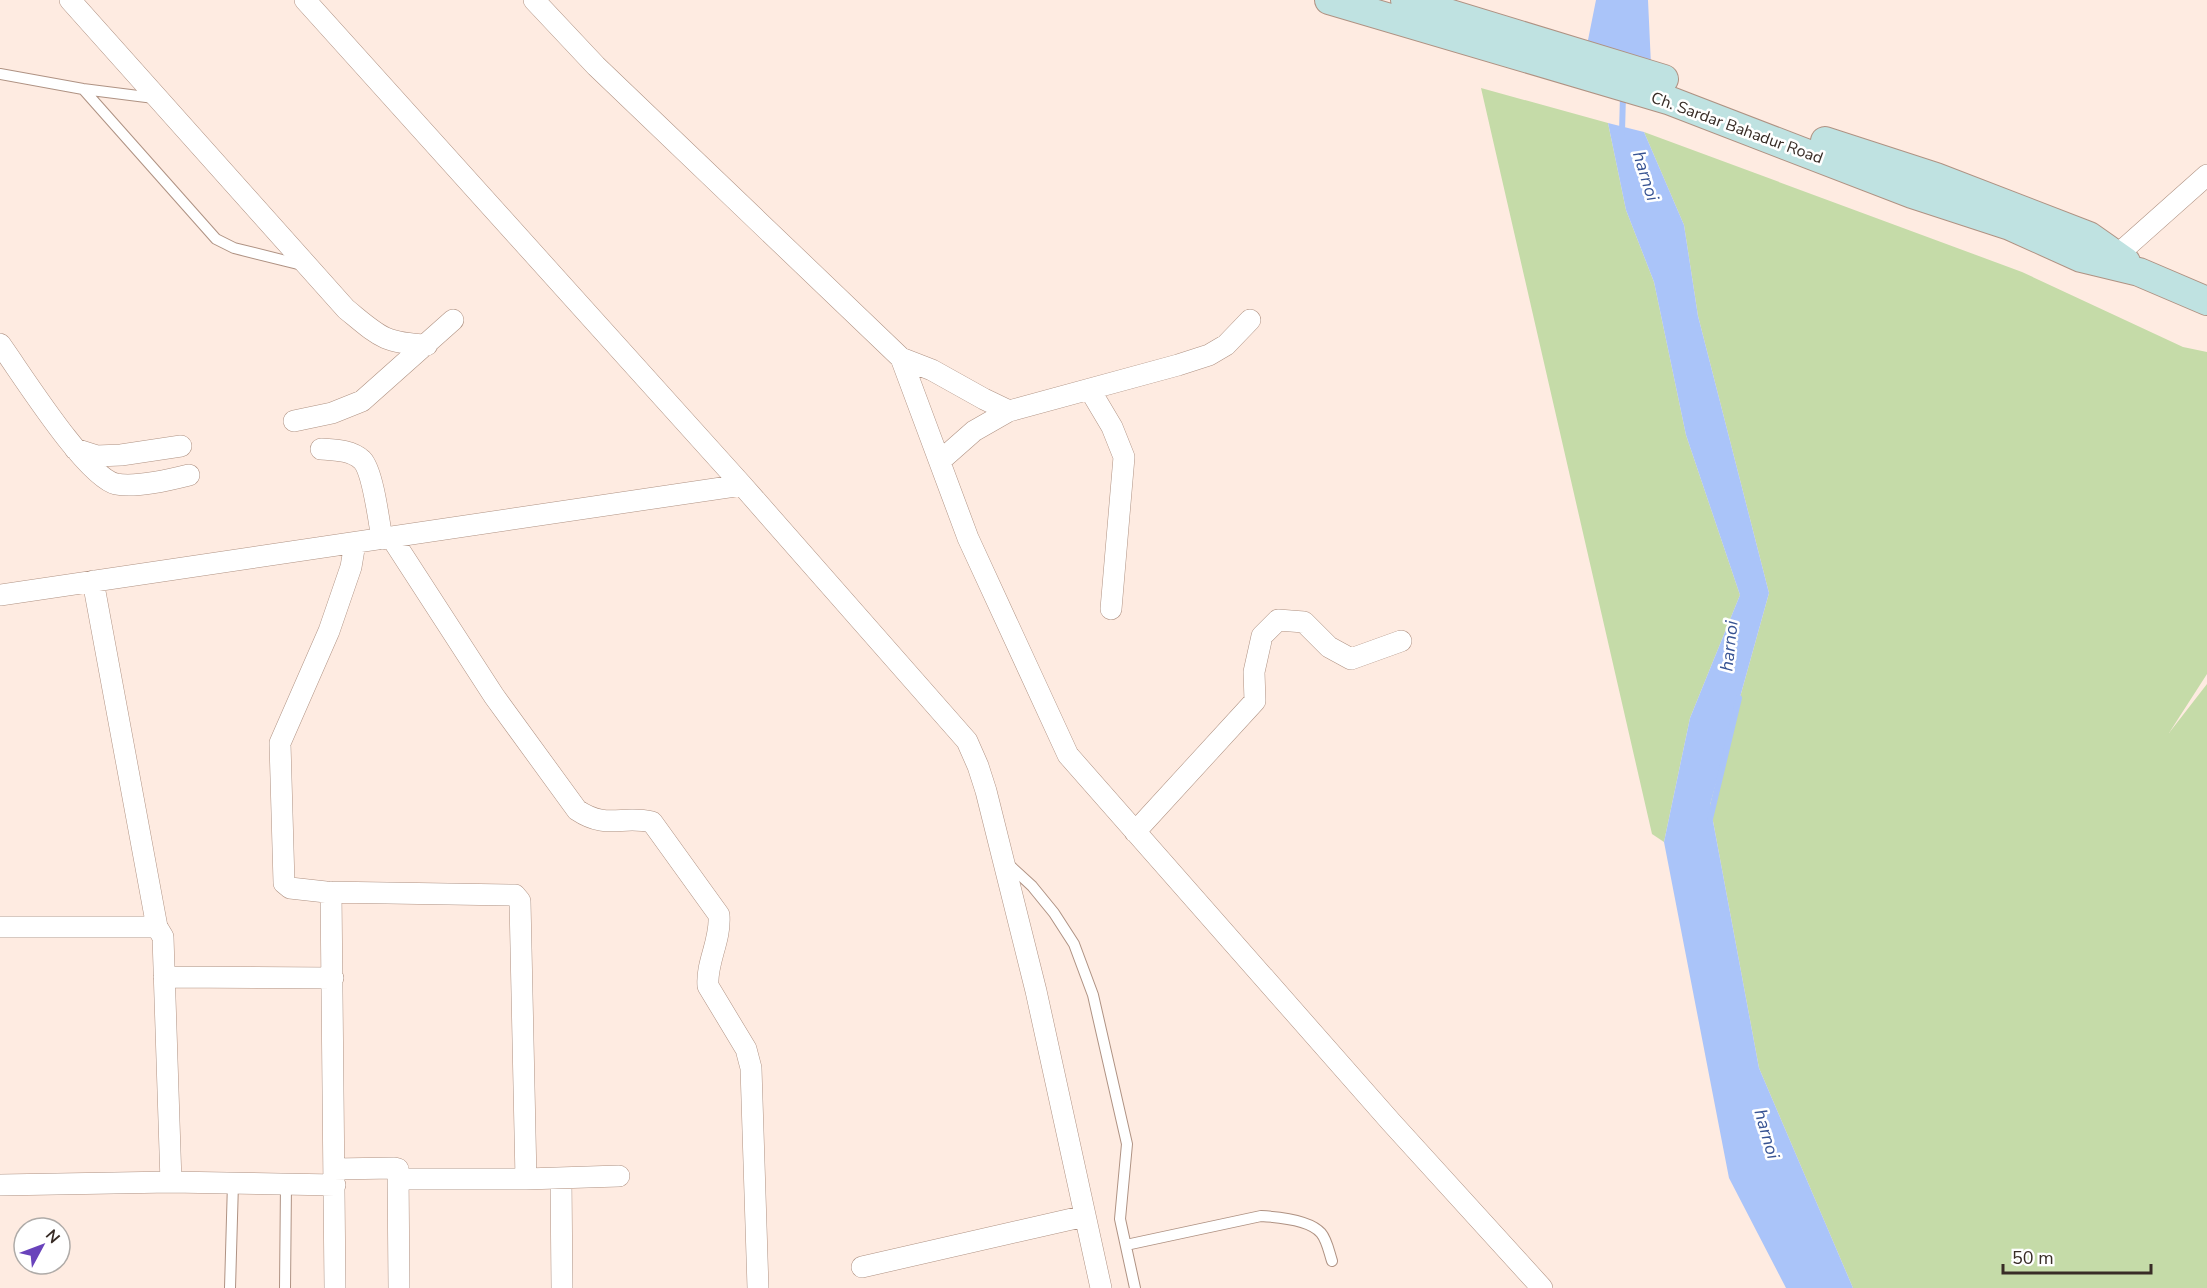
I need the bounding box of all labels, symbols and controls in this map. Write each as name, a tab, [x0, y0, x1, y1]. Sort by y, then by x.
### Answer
street label: Ch. Sardar Bahadur Road	[1648, 87, 1826, 169]
water label: harnoi	[1627, 148, 1665, 204]
water label: harnoi	[1714, 619, 1744, 672]
water label: harnoi	[1748, 1106, 1786, 1162]
north arrow	[12, 1216, 72, 1276]
text: N	[40, 1225, 65, 1249]
scale bar	[2003, 1237, 2152, 1275]
text: 50 m	[2012, 1246, 2054, 1270]

